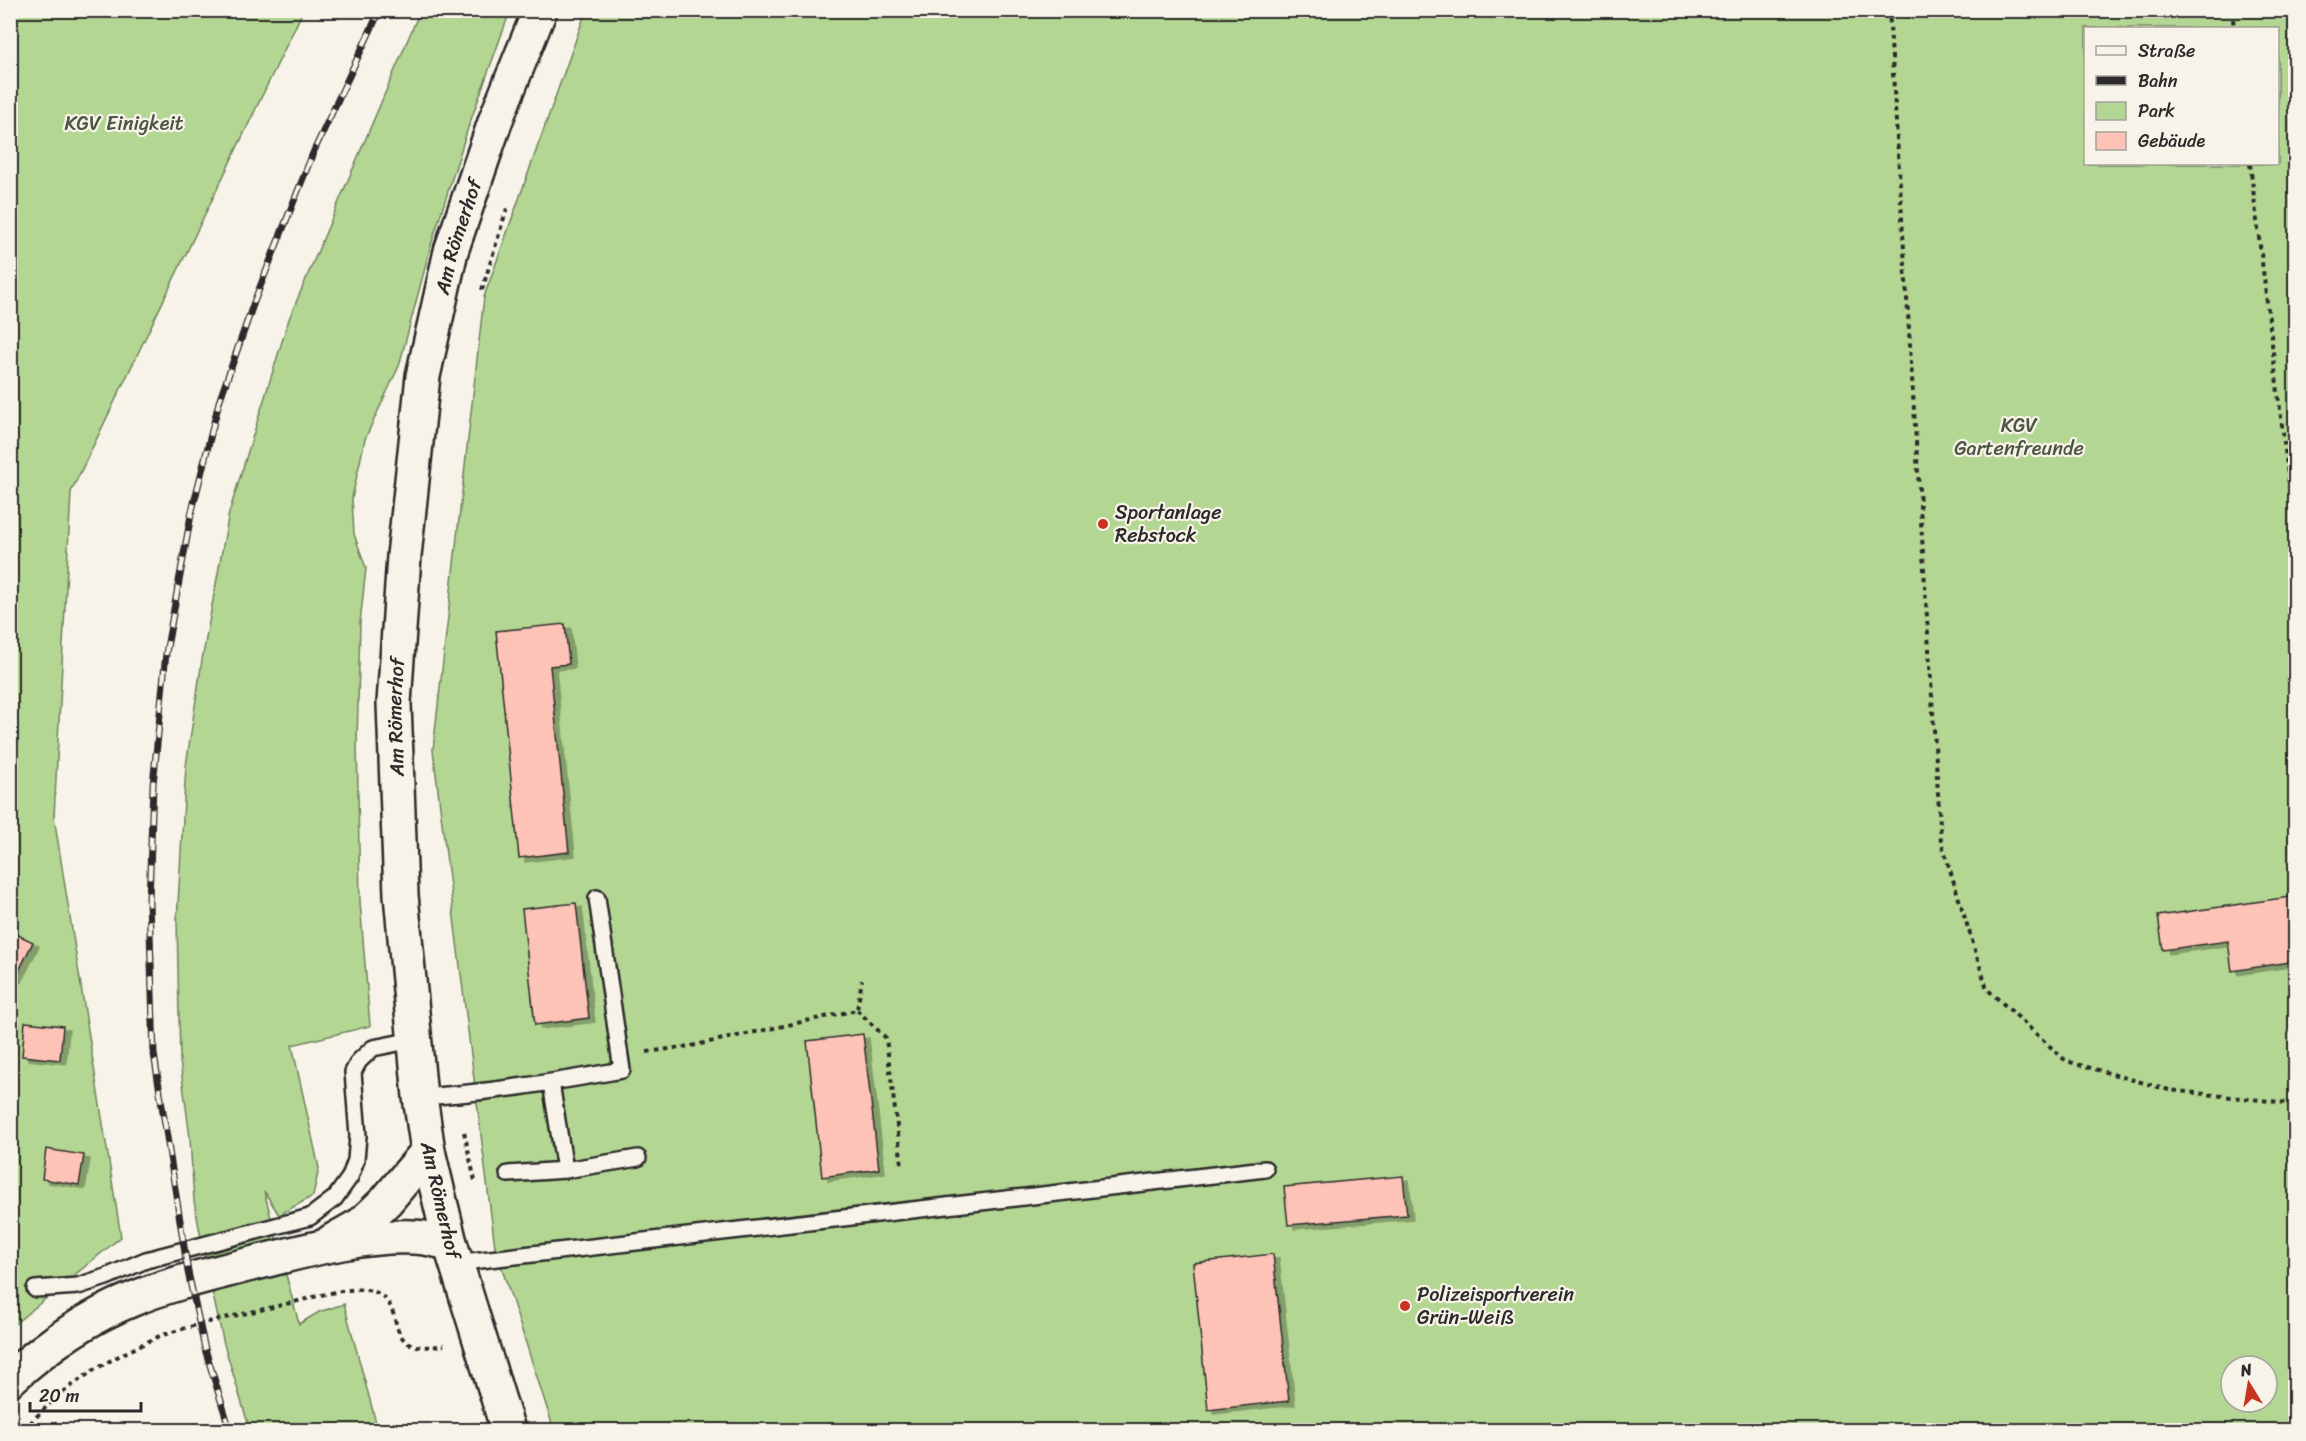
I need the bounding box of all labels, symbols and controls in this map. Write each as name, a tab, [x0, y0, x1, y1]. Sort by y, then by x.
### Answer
legend	[2084, 27, 2279, 165]
text: Straße	[2138, 35, 2195, 67]
text: Bahn	[2138, 65, 2178, 97]
text: Park	[2138, 95, 2175, 127]
park label: KGV Einigkeit	[64, 106, 184, 141]
text: Gebäude	[2138, 125, 2206, 157]
street label: Am Römerhof	[425, 172, 493, 299]
park label: KGV Gartenfreunde	[1954, 408, 2084, 466]
place label: Sportanlage Rebstock	[1115, 495, 1221, 553]
marker: Sportanlage Rebstock	[1096, 517, 1110, 531]
street label: Am Römerhof	[377, 654, 415, 778]
street label: Am Römerhof	[410, 1137, 471, 1264]
place label: Polizeisportverein Grün-Weiß	[1417, 1277, 1574, 1335]
marker: Polizeisportverein Grün-Weiß	[1398, 1299, 1412, 1313]
north arrow	[2219, 1354, 2279, 1414]
text: N	[2237, 1354, 2255, 1385]
scale bar	[30, 1375, 141, 1413]
text: 20 m	[39, 1380, 79, 1412]

